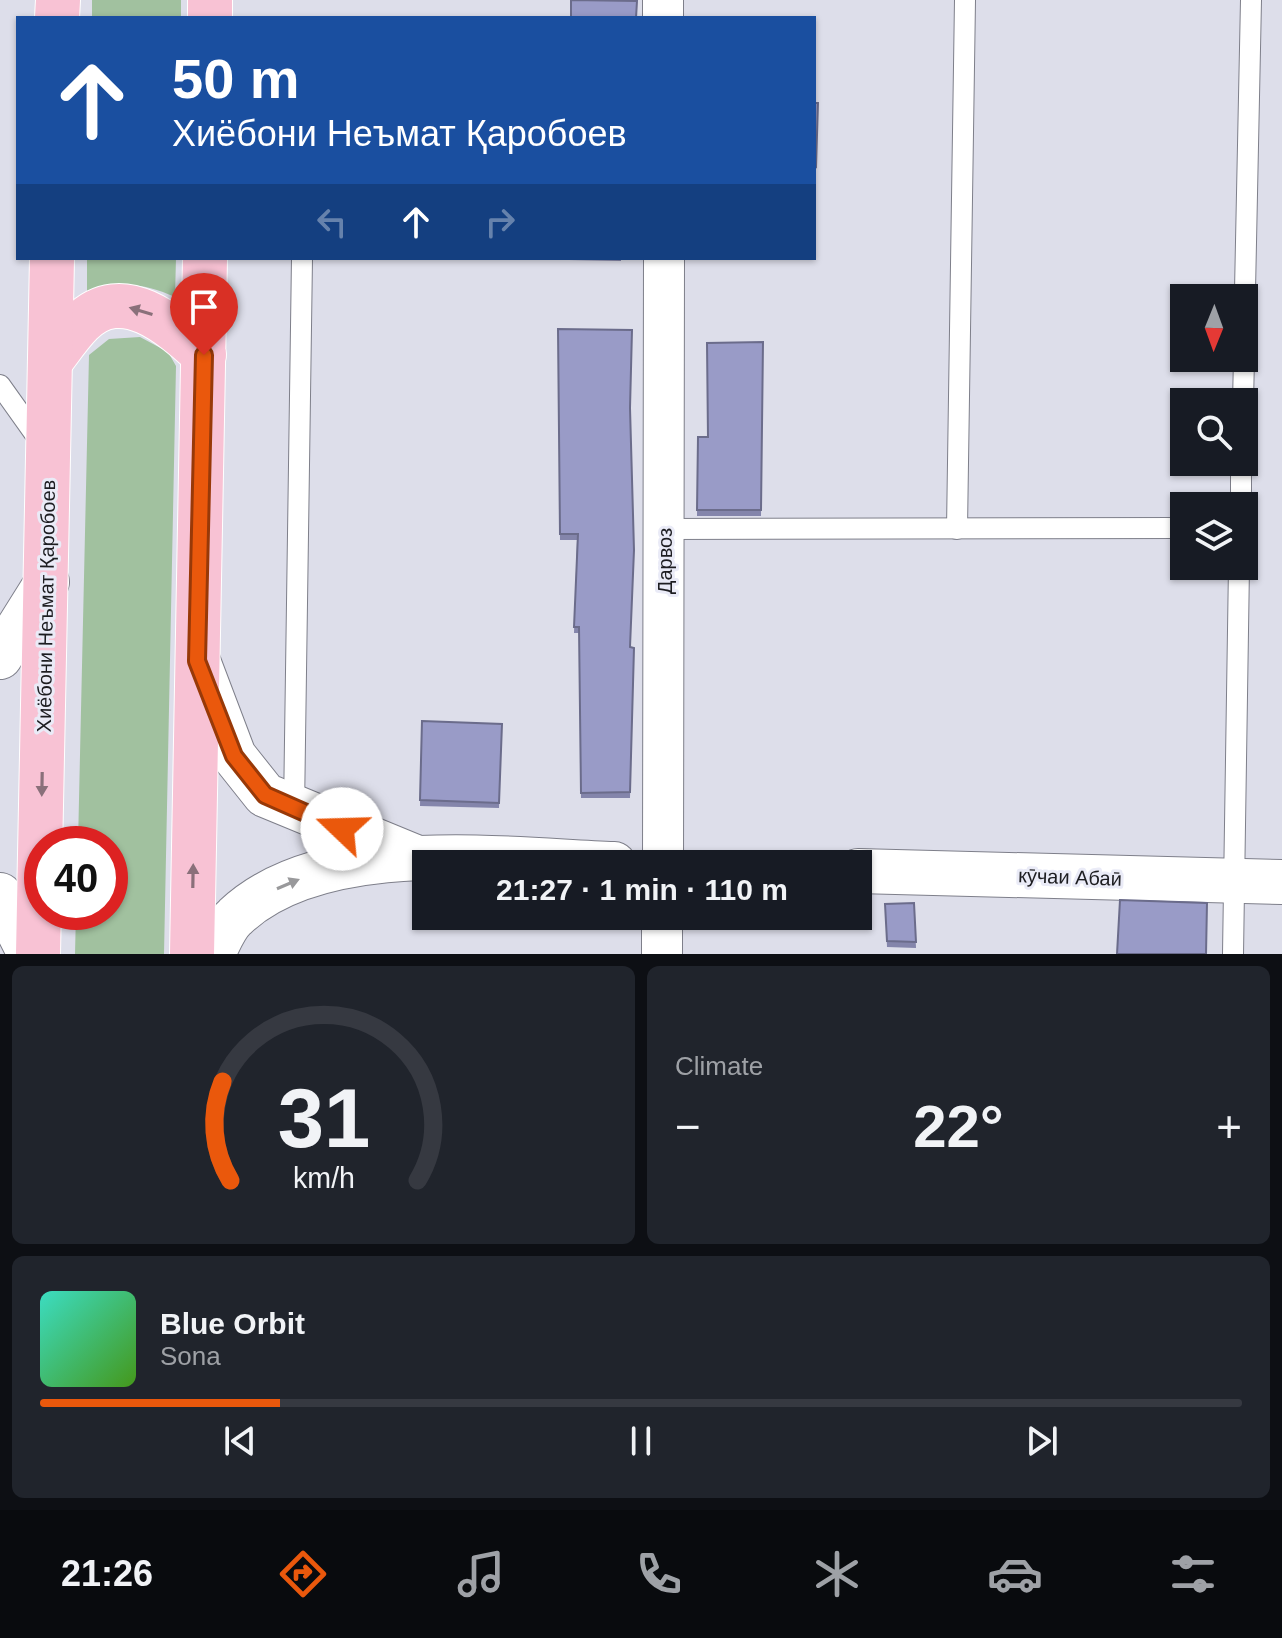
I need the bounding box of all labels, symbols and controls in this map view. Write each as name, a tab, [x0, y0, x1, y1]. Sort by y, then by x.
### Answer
text: 50 m	[172, 47, 300, 110]
icon: ahead	[40, 48, 144, 152]
text: Хиёбони Неъмат Қаробоев	[172, 113, 627, 154]
icon: left	[310, 200, 354, 244]
icon: ahead	[394, 200, 438, 244]
icon: right	[478, 200, 522, 244]
pin	[170, 273, 238, 355]
north arrow	[1170, 284, 1258, 372]
map controls	[1170, 284, 1258, 580]
icon: arrive	[182, 285, 226, 329]
one-way arrow	[129, 304, 153, 317]
button: search	[1170, 388, 1258, 476]
street label: Хиёбони Неъмат Қаробоев	[33, 480, 59, 732]
button: layers	[1170, 492, 1258, 580]
street label: Дарвоз	[654, 528, 676, 594]
one-way arrow	[36, 772, 49, 797]
position arrow	[300, 787, 384, 871]
speed limit sign: 40	[24, 826, 128, 930]
one-way arrow	[187, 863, 200, 888]
street label: кӯчаи Абаӣ	[1018, 864, 1122, 890]
text: 21:27 · 1 min · 110 m	[496, 873, 788, 906]
one-way arrow	[276, 877, 299, 890]
text: Climate	[675, 1051, 763, 1081]
text: 31	[277, 1072, 370, 1165]
text: 22°	[913, 1093, 1004, 1160]
text: −	[675, 1102, 701, 1151]
text: +	[1216, 1102, 1242, 1151]
text: km/h	[293, 1162, 354, 1194]
text: Blue Orbit	[160, 1307, 305, 1340]
text: Sona	[160, 1341, 221, 1371]
icon: previous	[218, 1419, 262, 1463]
icon: pause	[619, 1419, 663, 1463]
icon: next	[1020, 1419, 1064, 1463]
icon: directions	[275, 1546, 331, 1602]
icon: music	[453, 1546, 509, 1602]
icon: phone	[631, 1546, 687, 1602]
icon: climate	[809, 1546, 865, 1602]
icon: car	[987, 1546, 1043, 1602]
icon: filters	[1165, 1546, 1221, 1602]
text: 21:26	[61, 1553, 153, 1594]

